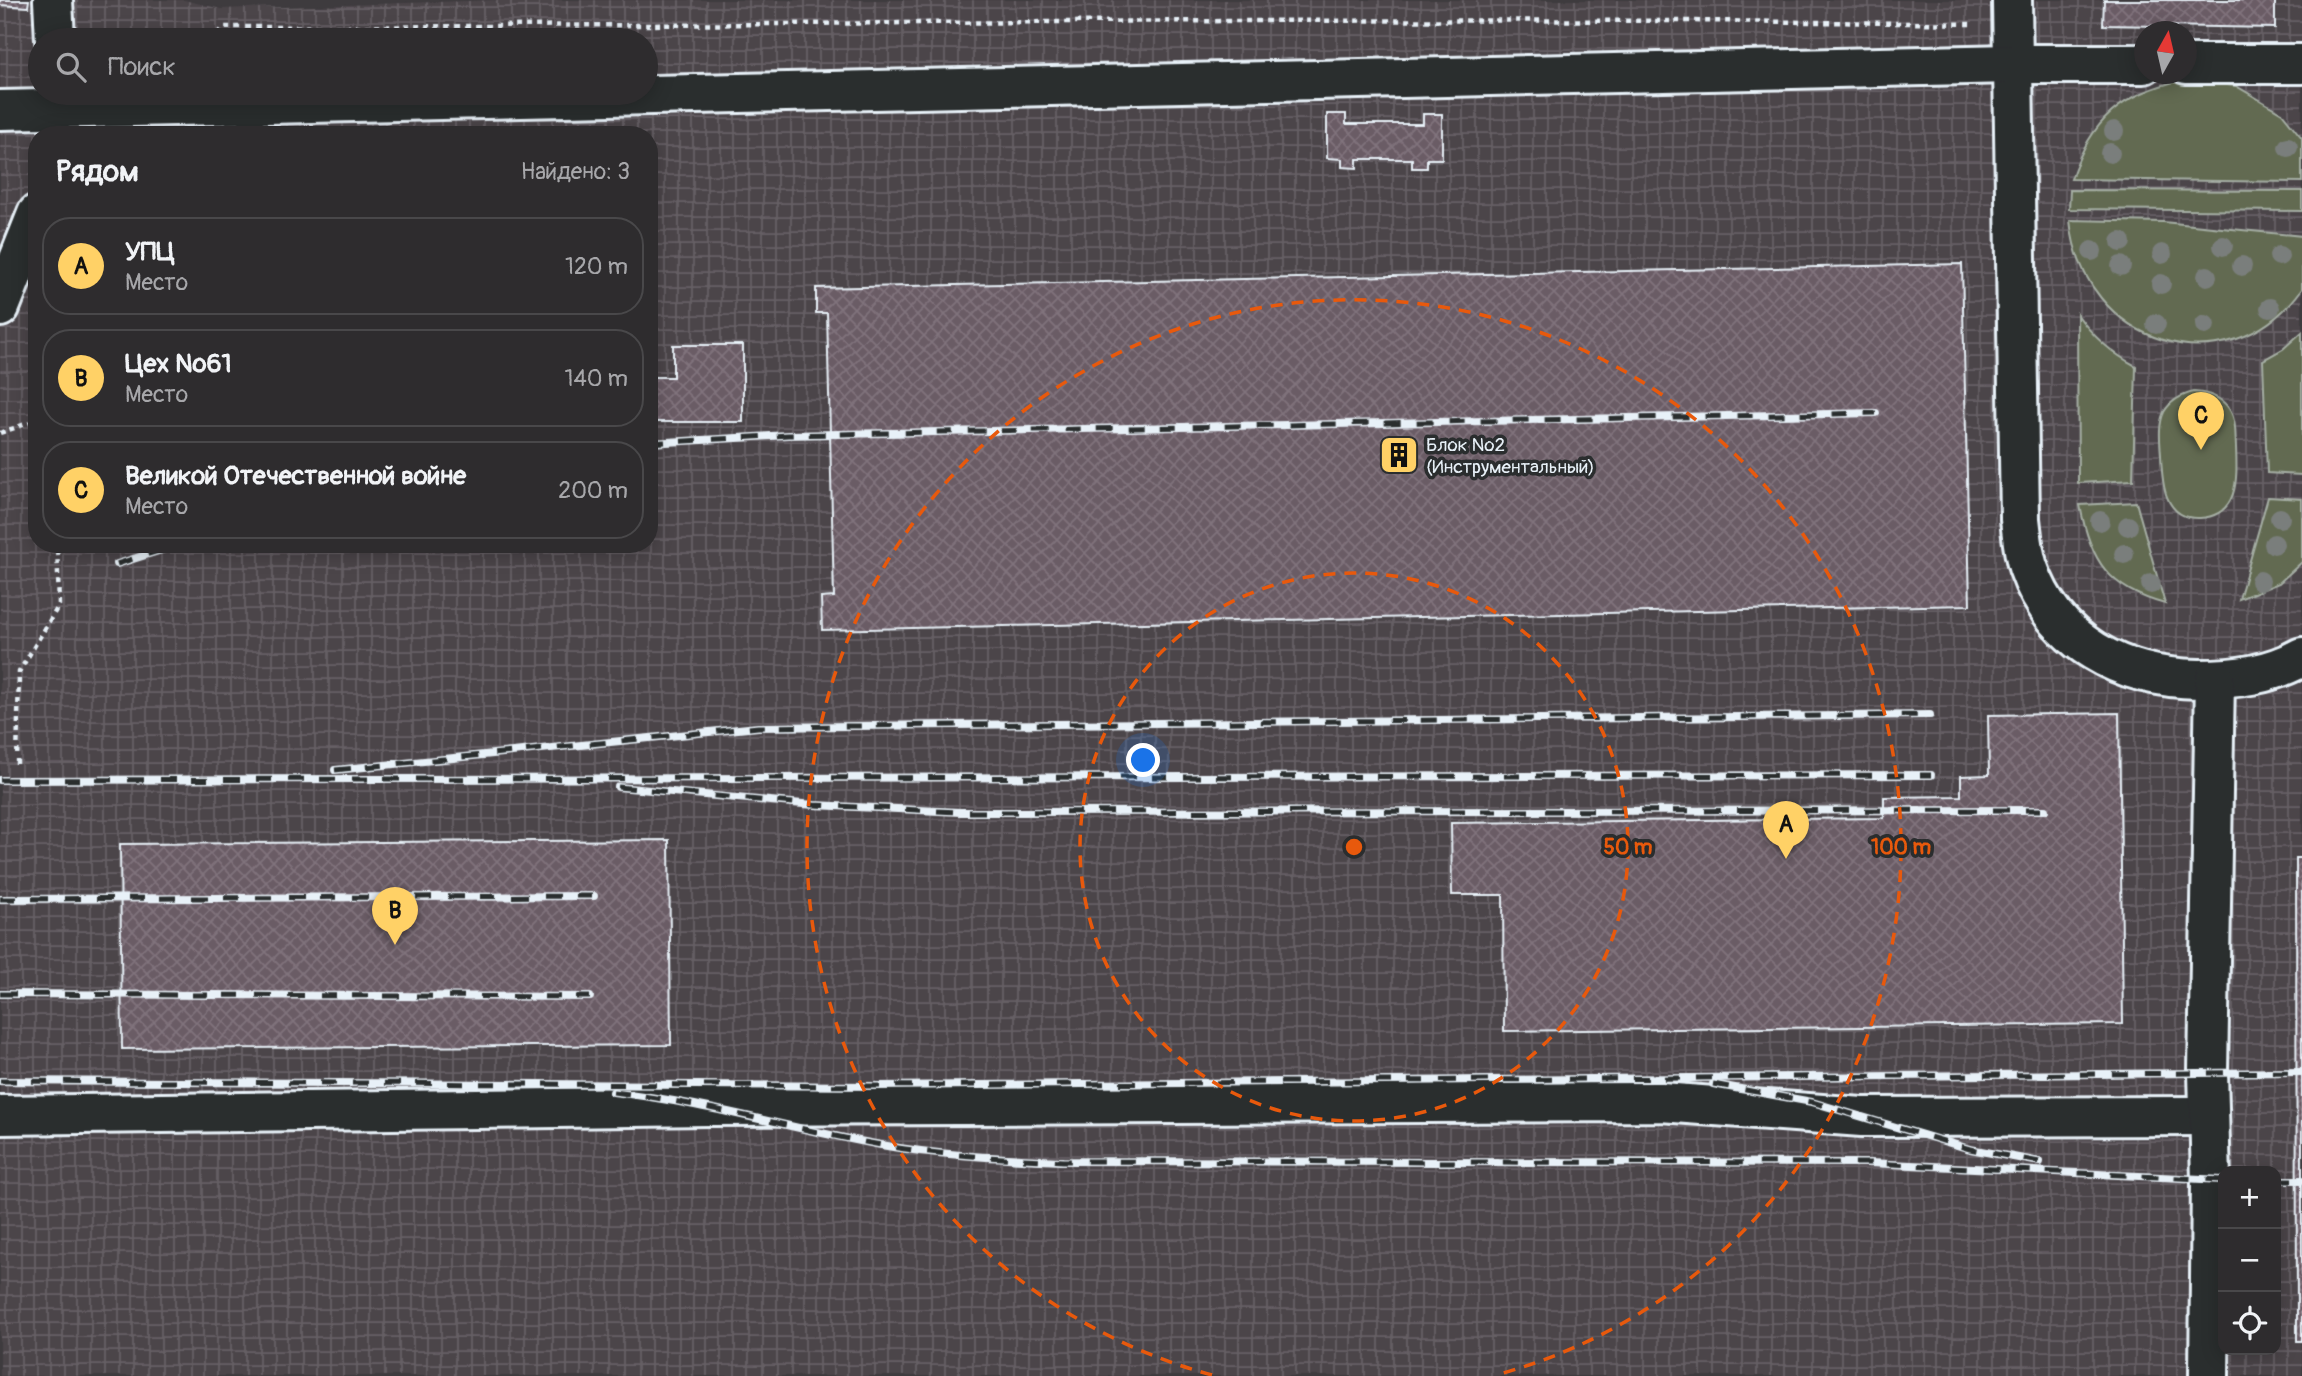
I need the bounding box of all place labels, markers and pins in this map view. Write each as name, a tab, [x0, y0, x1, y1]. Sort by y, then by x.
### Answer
pin: C	[2178, 392, 2224, 450]
place label: Блок №2 (Инструментальный)	[1426, 433, 1595, 479]
building icon: Блок №2 (Инструментальный)	[1378, 434, 1420, 476]
pin: A	[1763, 801, 1809, 859]
centre of rings	[1342, 835, 1366, 859]
pin: B	[372, 887, 418, 945]

